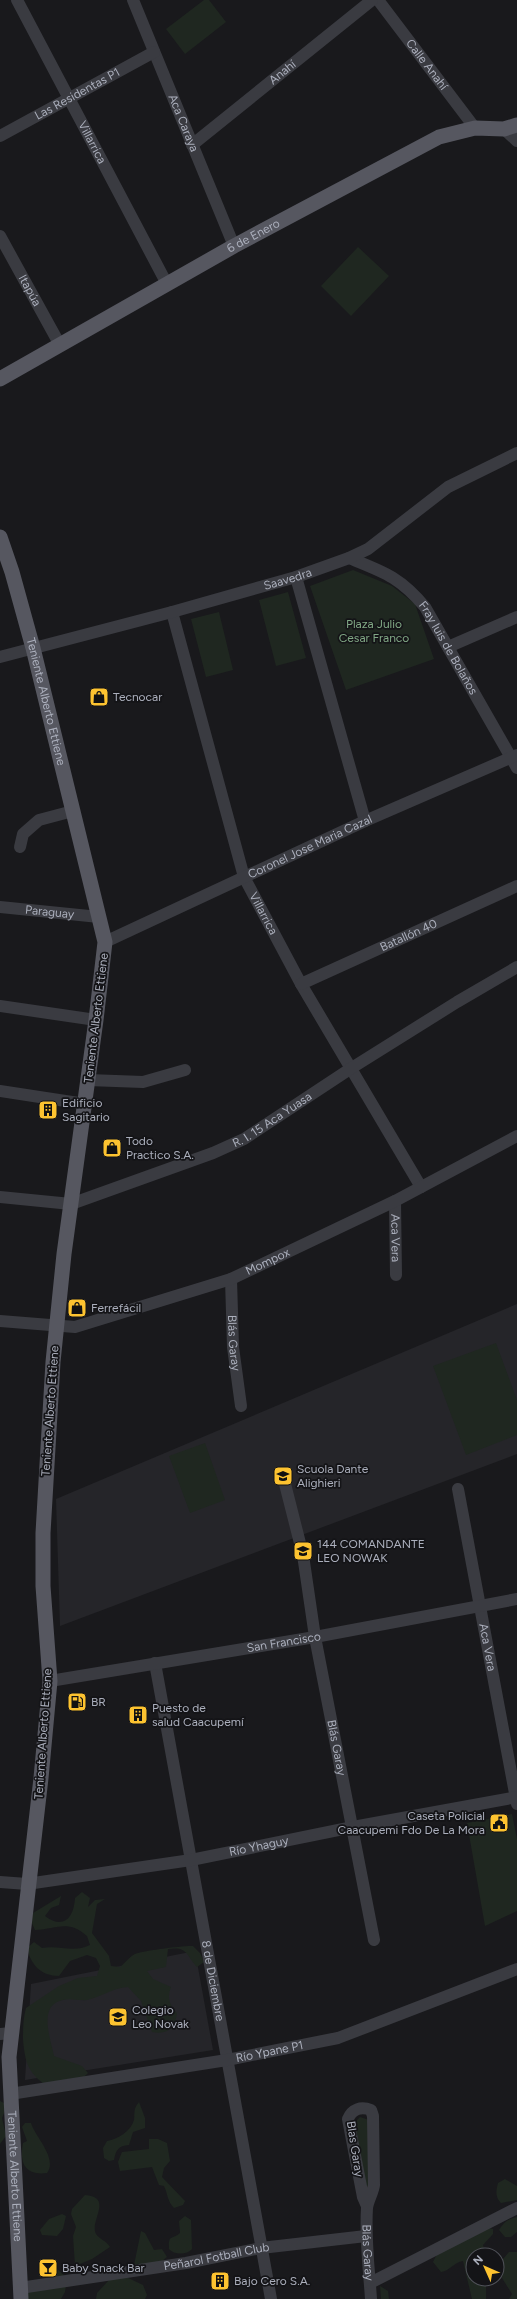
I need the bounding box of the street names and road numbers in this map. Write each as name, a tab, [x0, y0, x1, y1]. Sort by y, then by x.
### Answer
street label: Calle Anahí	[403, 36, 451, 94]
street label: Anahí	[266, 56, 300, 87]
street label: Las Residentas P1	[32, 65, 122, 123]
street label: Aca Caraya	[165, 92, 202, 154]
street label: Villarrica	[75, 119, 109, 166]
street label: 6 de Enero	[224, 216, 282, 256]
street label: Itapúa	[16, 272, 44, 309]
street label: Saavedra	[262, 565, 314, 593]
street label: Fray luis de Bolaños	[416, 598, 481, 698]
street label: Teniente Alberto Ettiene	[23, 636, 69, 767]
street label: Coronel Jose Maria Cazal	[246, 812, 374, 882]
street label: Villarrica	[246, 890, 280, 937]
street label: Paraguay	[25, 903, 76, 922]
street label: Batallón 40	[378, 916, 439, 954]
street label: Teniente Alberto Ettiene	[81, 952, 111, 1084]
street label: R. I. 15 Aca Yuasa	[230, 1089, 314, 1150]
street label: Aca Vera	[388, 1214, 403, 1262]
street label: Mompox	[243, 1245, 292, 1278]
street label: Blás Garay	[225, 1315, 243, 1373]
street label: Teniente Alberto Ettiene	[38, 1345, 62, 1477]
street label: Aca Vera	[476, 1622, 499, 1672]
street label: San Francisco	[246, 1629, 322, 1655]
street label: Teniente Alberto Ettiene	[31, 1668, 55, 1800]
street label: Blás Garay	[324, 1719, 349, 1777]
street label: Río Yhaguy	[228, 1833, 290, 1859]
street label: 8 de Diciembre	[199, 1939, 227, 2023]
street label: Río Ypane P1	[235, 2038, 305, 2065]
street label: Teniente Alberto Ettiene	[5, 2111, 25, 2242]
street label: Blas Garay	[344, 2120, 366, 2179]
street label: Blás Garay	[359, 2224, 377, 2282]
street label: Peñarol Fotball Club	[163, 2240, 270, 2273]

